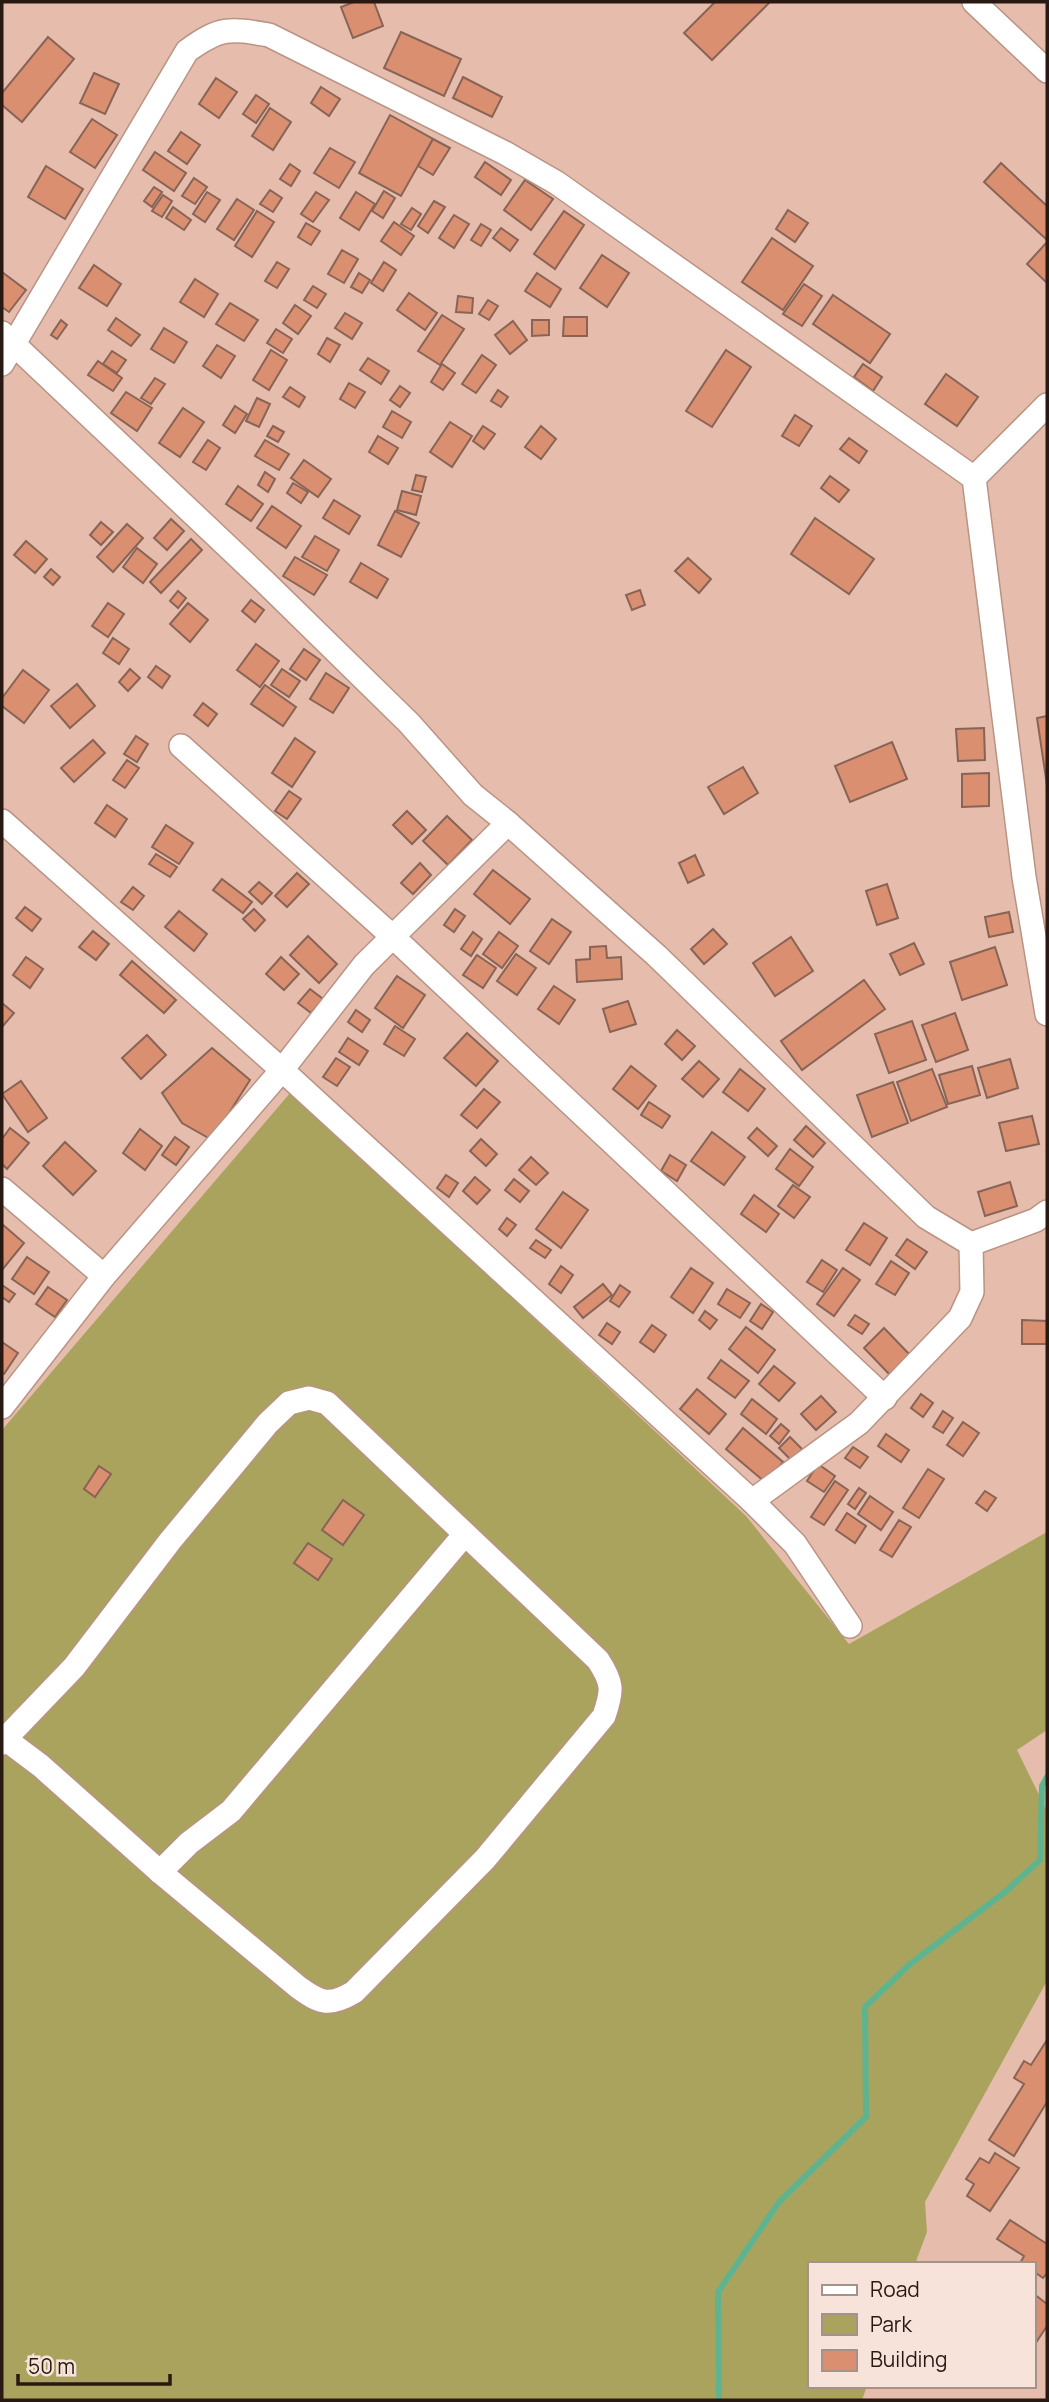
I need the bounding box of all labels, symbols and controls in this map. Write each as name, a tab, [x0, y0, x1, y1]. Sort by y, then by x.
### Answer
legend	[808, 2262, 1035, 2388]
text: Road	[870, 2275, 920, 2303]
text: Park	[870, 2310, 912, 2338]
scale bar	[18, 2342, 170, 2386]
text: Building	[870, 2345, 947, 2373]
text: 50 m	[28, 2352, 75, 2380]

